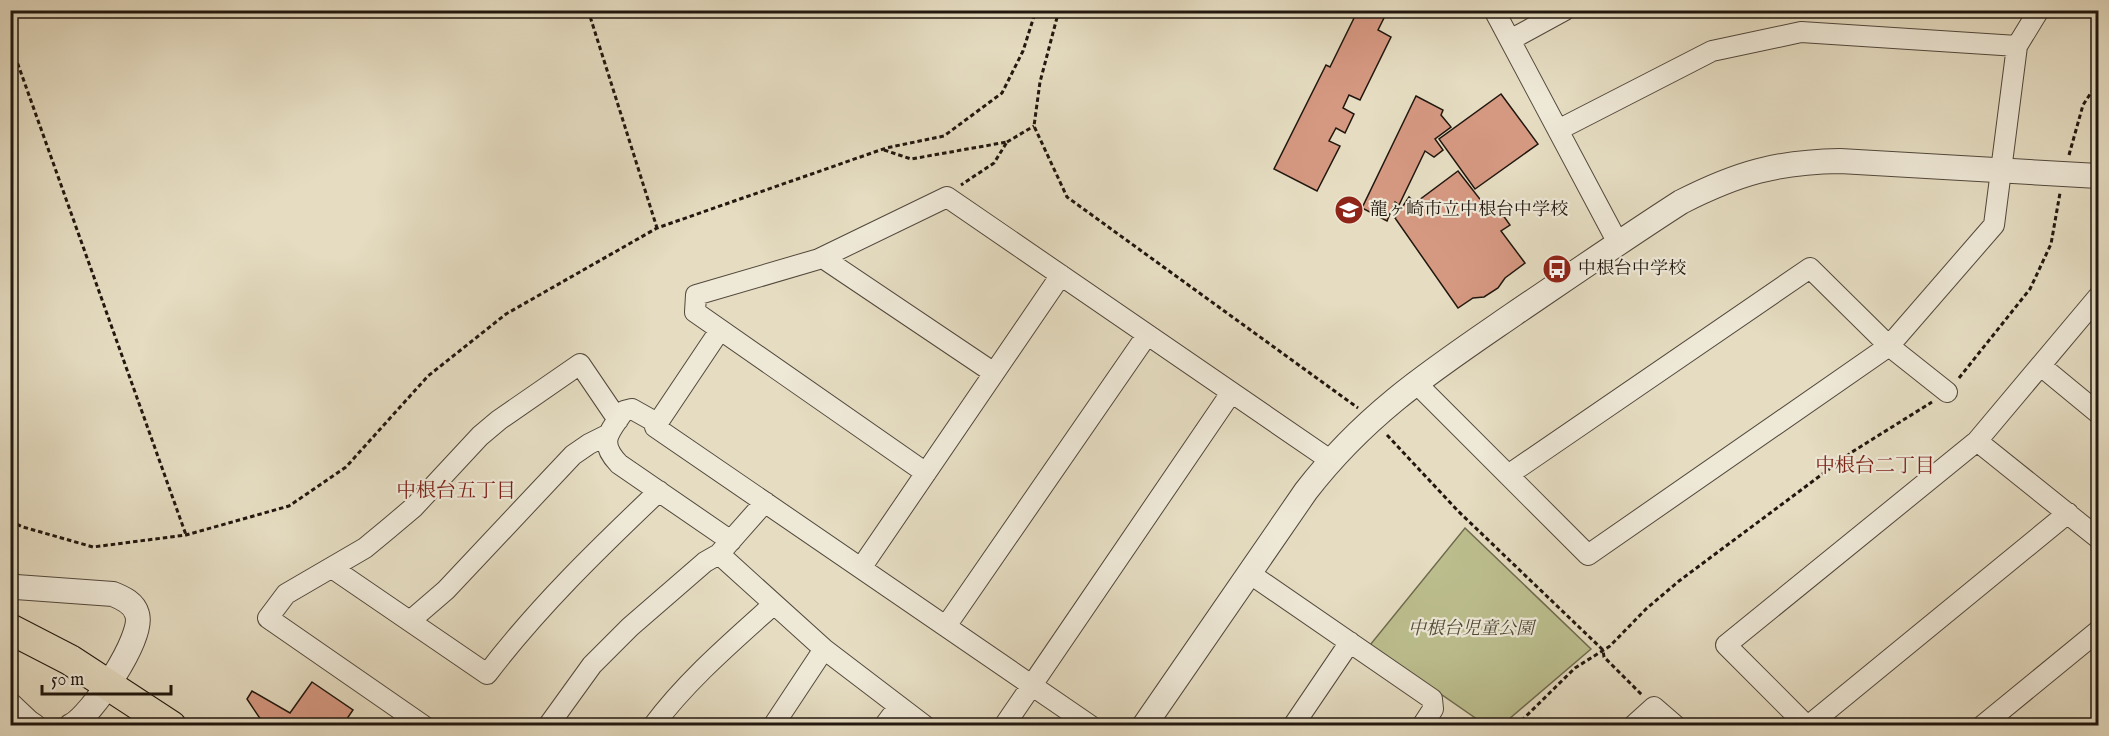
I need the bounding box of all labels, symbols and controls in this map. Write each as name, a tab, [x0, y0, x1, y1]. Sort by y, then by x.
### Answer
school or university icon: 龍ヶ崎市立中根台中学校	[1333, 194, 1365, 226]
place label: 龍ヶ崎市立中根台中学校	[1370, 199, 1568, 222]
bus stop icon: 中根台中学校	[1541, 253, 1573, 285]
place label: 中根台中学校	[1578, 258, 1686, 281]
district label: 中根台二丁目	[1815, 454, 1935, 479]
district label: 中根台五丁目	[396, 479, 516, 504]
park label: 中根台児童公園	[1408, 618, 1537, 641]
scale bar	[42, 658, 171, 696]
text: 50 m	[51, 669, 84, 692]

